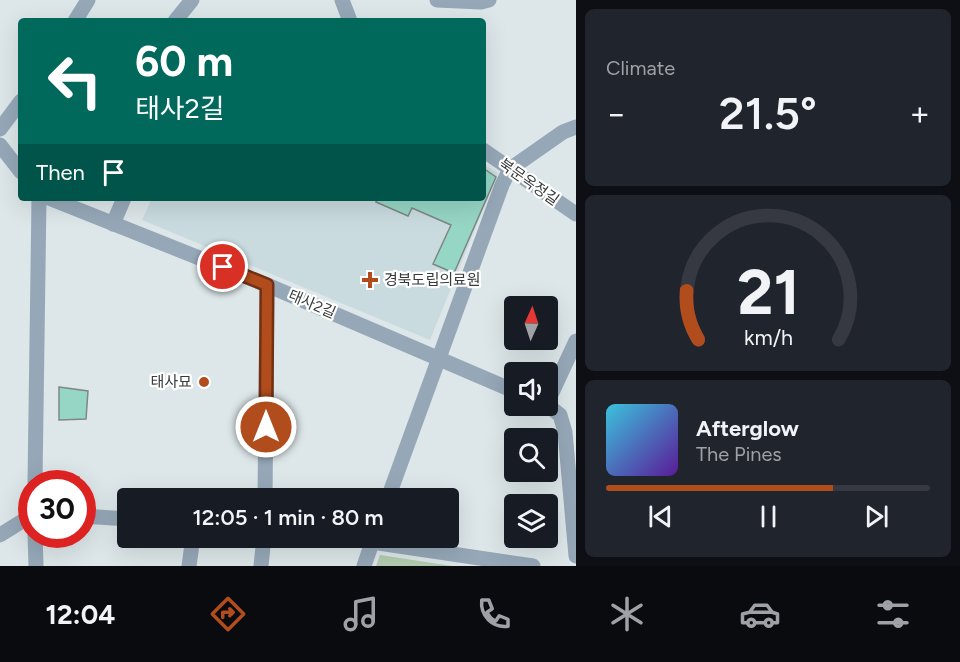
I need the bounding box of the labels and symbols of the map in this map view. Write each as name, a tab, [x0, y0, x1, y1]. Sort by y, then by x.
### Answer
street label: 북문옥정길	[496, 155, 562, 209]
pin	[197, 241, 248, 292]
marker: 경북도립의료원	[361, 271, 379, 289]
place label: 경북도립의료원	[384, 271, 481, 289]
street label: 태사2길	[286, 286, 338, 322]
north arrow	[504, 296, 558, 350]
place label: 태사묘	[151, 373, 192, 391]
marker: 태사묘	[197, 375, 211, 389]
position arrow	[234, 395, 298, 459]
speed limit sign: 30	[18, 470, 96, 548]

